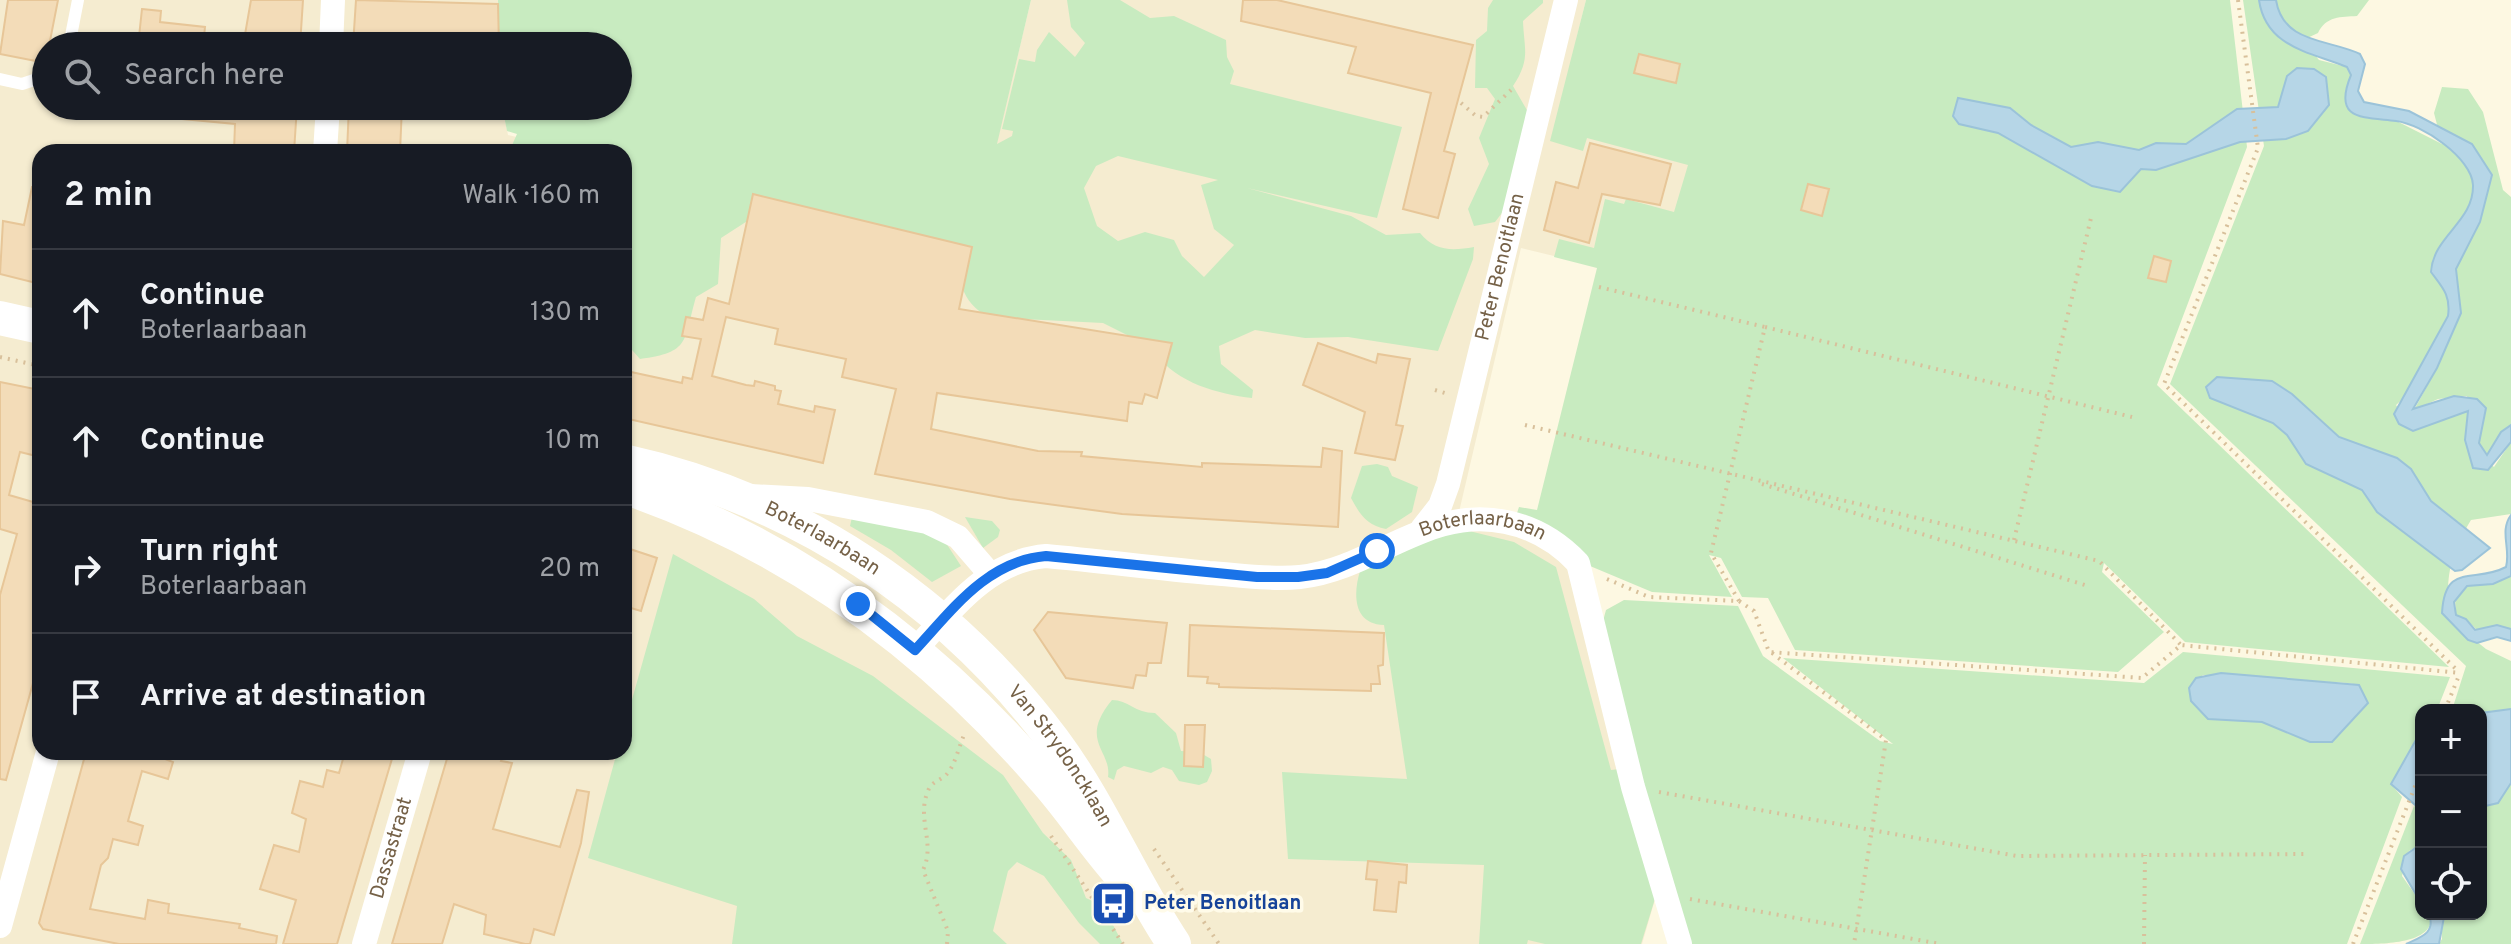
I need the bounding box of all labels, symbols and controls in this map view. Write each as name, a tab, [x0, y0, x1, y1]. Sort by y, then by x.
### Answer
search box	[32, 32, 632, 120]
icon: search	[60, 54, 104, 98]
text: Search here	[124, 58, 284, 95]
text: 2 min	[64, 175, 153, 218]
text: Walk · 160 m	[462, 180, 600, 213]
street label: Peter Benoitlaan	[1470, 190, 1531, 344]
text: Continue	[140, 278, 265, 315]
icon: ahead	[64, 291, 108, 335]
text: 130 m	[530, 297, 600, 330]
text: Boterlaarbaan	[140, 315, 307, 348]
icon: ahead	[64, 419, 108, 463]
text: Continue	[140, 423, 265, 460]
text: 10 m	[545, 425, 600, 458]
street label: Boterlaarbaan	[760, 496, 885, 582]
street label: Boterlaarbaan	[1416, 506, 1550, 548]
route start	[1359, 533, 1395, 569]
text: Turn right	[140, 534, 278, 571]
icon: right	[64, 547, 108, 591]
text: 20 m	[539, 553, 600, 586]
text: Boterlaarbaan	[140, 571, 307, 604]
route end	[840, 586, 876, 622]
icon: arrive	[64, 675, 108, 719]
text: Arrive at destination	[140, 679, 426, 716]
street label: Van Strydoncklaan	[1001, 680, 1118, 832]
map controls	[2415, 704, 2487, 920]
button: +	[2415, 704, 2487, 776]
button: −	[2415, 776, 2487, 848]
street label: Dassastraat	[365, 794, 419, 902]
button: locate	[2415, 848, 2487, 920]
bus stop icon: Peter Benoitlaan	[1089, 880, 1137, 928]
place label: Peter Benoitlaan	[1144, 891, 1301, 917]

